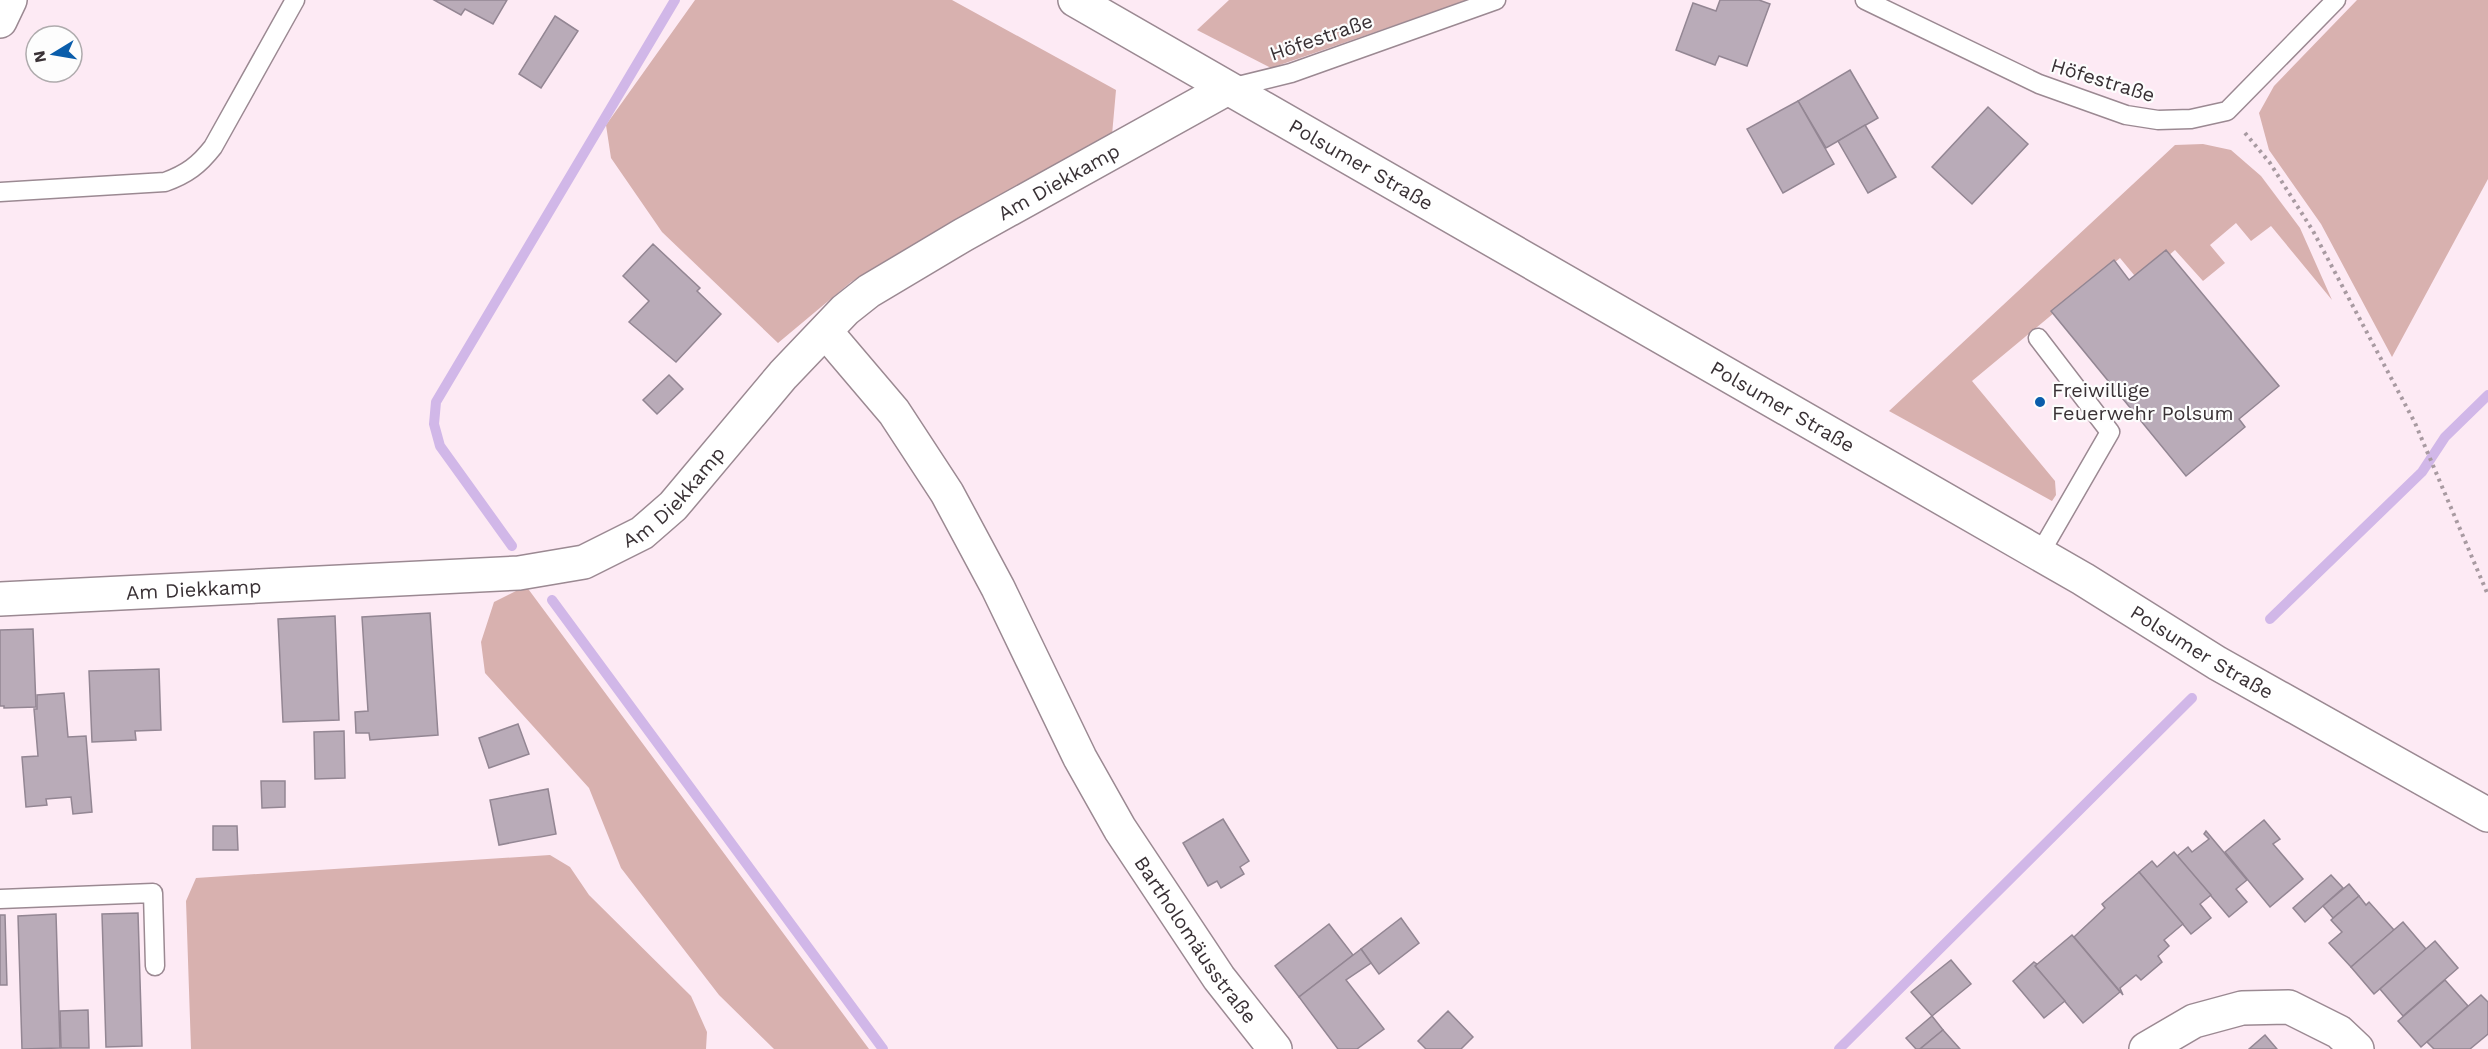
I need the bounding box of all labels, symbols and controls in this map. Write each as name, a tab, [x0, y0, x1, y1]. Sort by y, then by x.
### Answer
street label: Höfestraße	[1266, 8, 1376, 66]
north arrow	[24, 24, 84, 84]
text: N	[29, 49, 50, 64]
street label: Höfestraße	[2048, 53, 2158, 107]
street label: Polsumer Straße	[1285, 113, 1438, 215]
street label: Am Diekkamp	[994, 138, 1124, 225]
street label: Polsumer Straße	[1706, 356, 1859, 457]
place label: Freiwillige Feuerwehr Polsum	[2052, 378, 2234, 425]
marker: Freiwillige Feuerwehr Polsum	[2033, 395, 2047, 409]
street label: Am Diekkamp	[618, 441, 730, 553]
street label: Am Diekkamp	[125, 574, 262, 605]
street label: Polsumer Straße	[2126, 600, 2278, 704]
street label: Bartholomäusstraße	[1129, 852, 1262, 1028]

